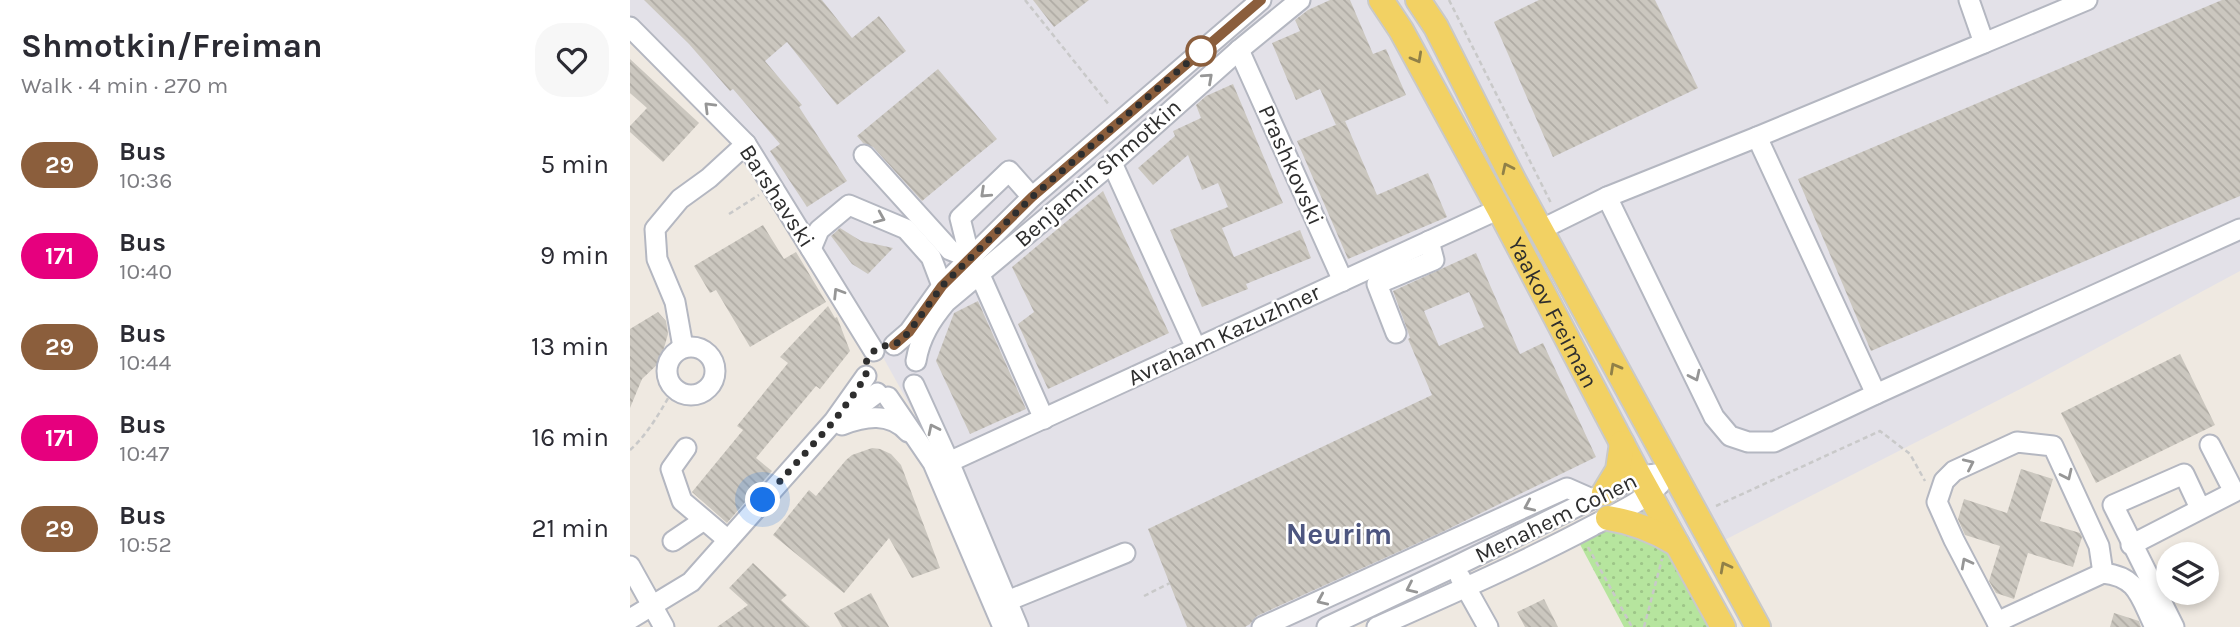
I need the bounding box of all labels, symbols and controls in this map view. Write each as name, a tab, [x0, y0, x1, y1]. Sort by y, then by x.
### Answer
button: heart	[535, 23, 609, 97]
text: Shmotkin/Freiman	[21, 27, 323, 65]
unlabelled marker	[1186, 36, 1216, 66]
one-way arrow	[1409, 51, 1422, 63]
text: Walk · 4 min · 270 m	[21, 72, 228, 99]
one-way arrow	[1200, 74, 1213, 87]
street label: Benjamin Shmotkin	[1009, 93, 1187, 253]
street label: Prashkovski	[1252, 101, 1330, 229]
one-way arrow	[705, 102, 718, 115]
text: Bus	[119, 136, 166, 167]
street label: Barshavski	[734, 139, 820, 253]
text: 5 min	[540, 149, 609, 180]
text: 29	[45, 151, 74, 179]
one-way arrow	[1502, 163, 1516, 175]
text: 10:36	[119, 167, 172, 194]
one-way arrow	[981, 185, 994, 198]
one-way arrow	[873, 210, 885, 224]
text: Bus	[119, 227, 166, 258]
street label: Yaakov Freiman	[1503, 233, 1604, 392]
text: 9 min	[540, 240, 609, 271]
text: 171	[45, 242, 74, 270]
text: 10:40	[119, 258, 172, 285]
street label: Avraham Kazuzhner	[1124, 278, 1325, 391]
one-way arrow	[834, 288, 847, 301]
text: Bus	[119, 318, 166, 349]
text: 13 min	[531, 331, 609, 362]
text: 29	[45, 333, 74, 361]
text: 10:44	[119, 349, 171, 376]
one-way arrow	[1610, 363, 1623, 375]
one-way arrow	[1686, 369, 1700, 381]
text: Bus	[119, 409, 166, 440]
text: 16 min	[532, 422, 609, 453]
text: 171	[45, 424, 74, 452]
one-way arrow	[928, 424, 942, 436]
text: 10:47	[119, 440, 169, 467]
one-way arrow	[1962, 459, 1974, 473]
street label: Menahem Cohen	[1471, 467, 1641, 569]
one-way arrow	[2058, 468, 2072, 480]
your location	[745, 482, 780, 517]
one-way arrow	[1524, 497, 1537, 511]
text: Bus	[119, 500, 166, 531]
text: 21 min	[531, 513, 609, 544]
text: 29	[45, 515, 74, 543]
district label: Neurim	[1286, 516, 1392, 552]
text: 10:52	[119, 531, 172, 558]
map controls	[2156, 542, 2219, 605]
button: layers	[2156, 542, 2219, 605]
one-way arrow	[1961, 558, 1974, 570]
one-way arrow	[1720, 562, 1733, 574]
one-way arrow	[1406, 579, 1418, 593]
one-way arrow	[1317, 591, 1329, 605]

